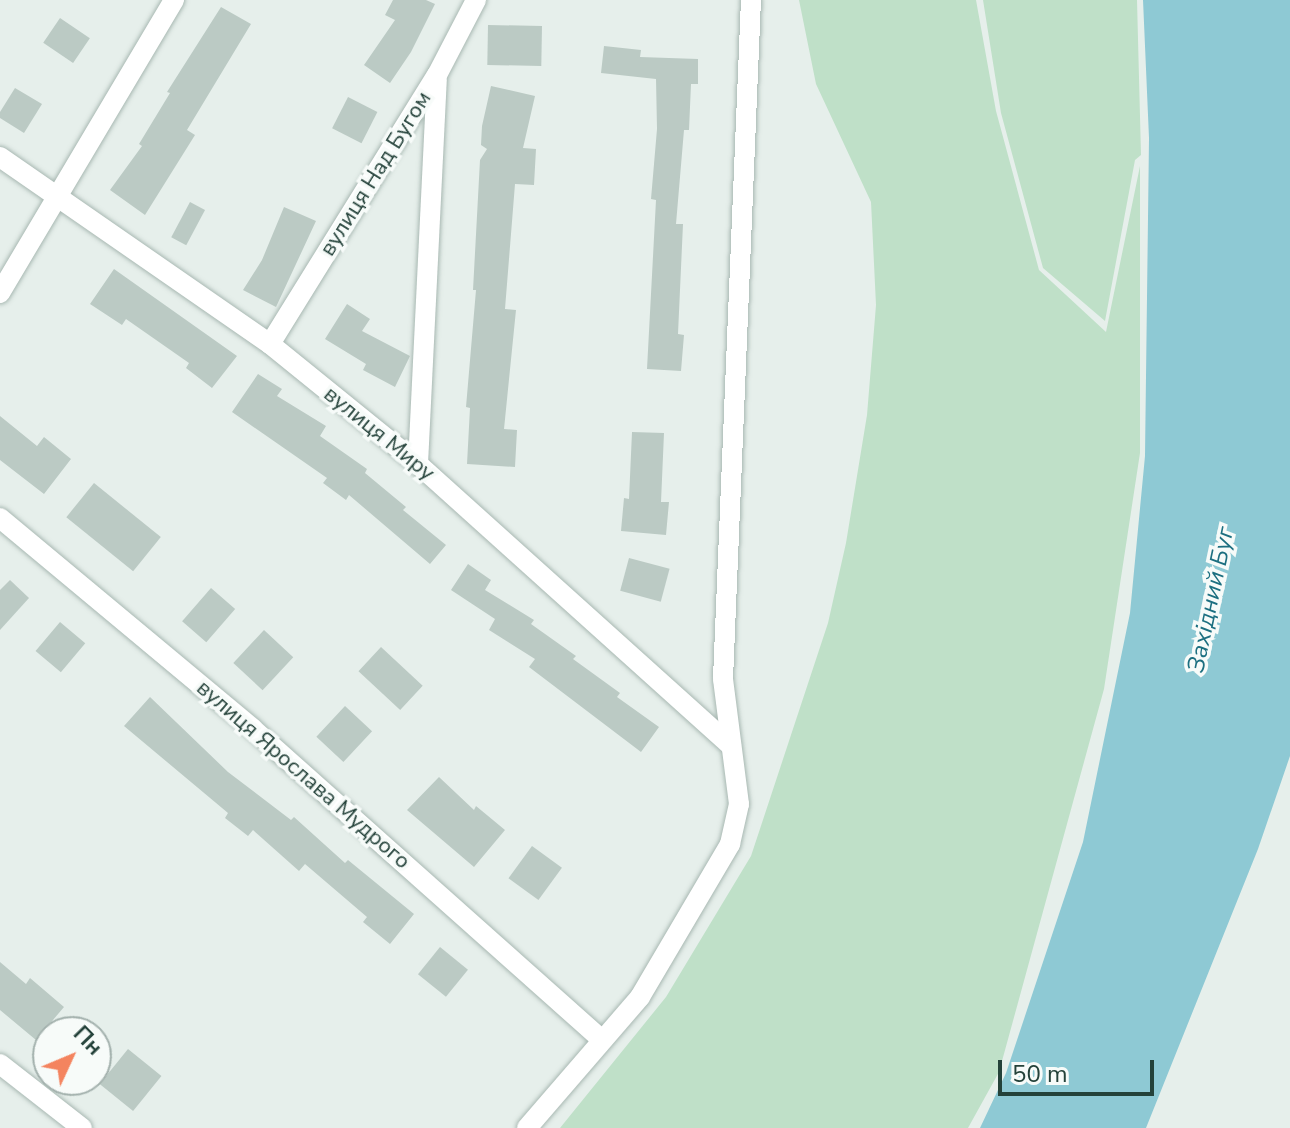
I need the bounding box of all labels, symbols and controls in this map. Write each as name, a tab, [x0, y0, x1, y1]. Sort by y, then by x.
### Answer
street label: вулиця Над Бугом	[315, 87, 437, 261]
street label: вулиця Миру	[318, 381, 440, 487]
water label: Західний Буг	[1181, 524, 1241, 676]
street label: вулиця Ярослава Мудрого	[191, 675, 415, 875]
north arrow	[32, 1016, 112, 1096]
text: Пн	[67, 1019, 109, 1062]
scale bar	[1002, 1044, 1158, 1094]
text: 50 m	[1012, 1058, 1068, 1090]

